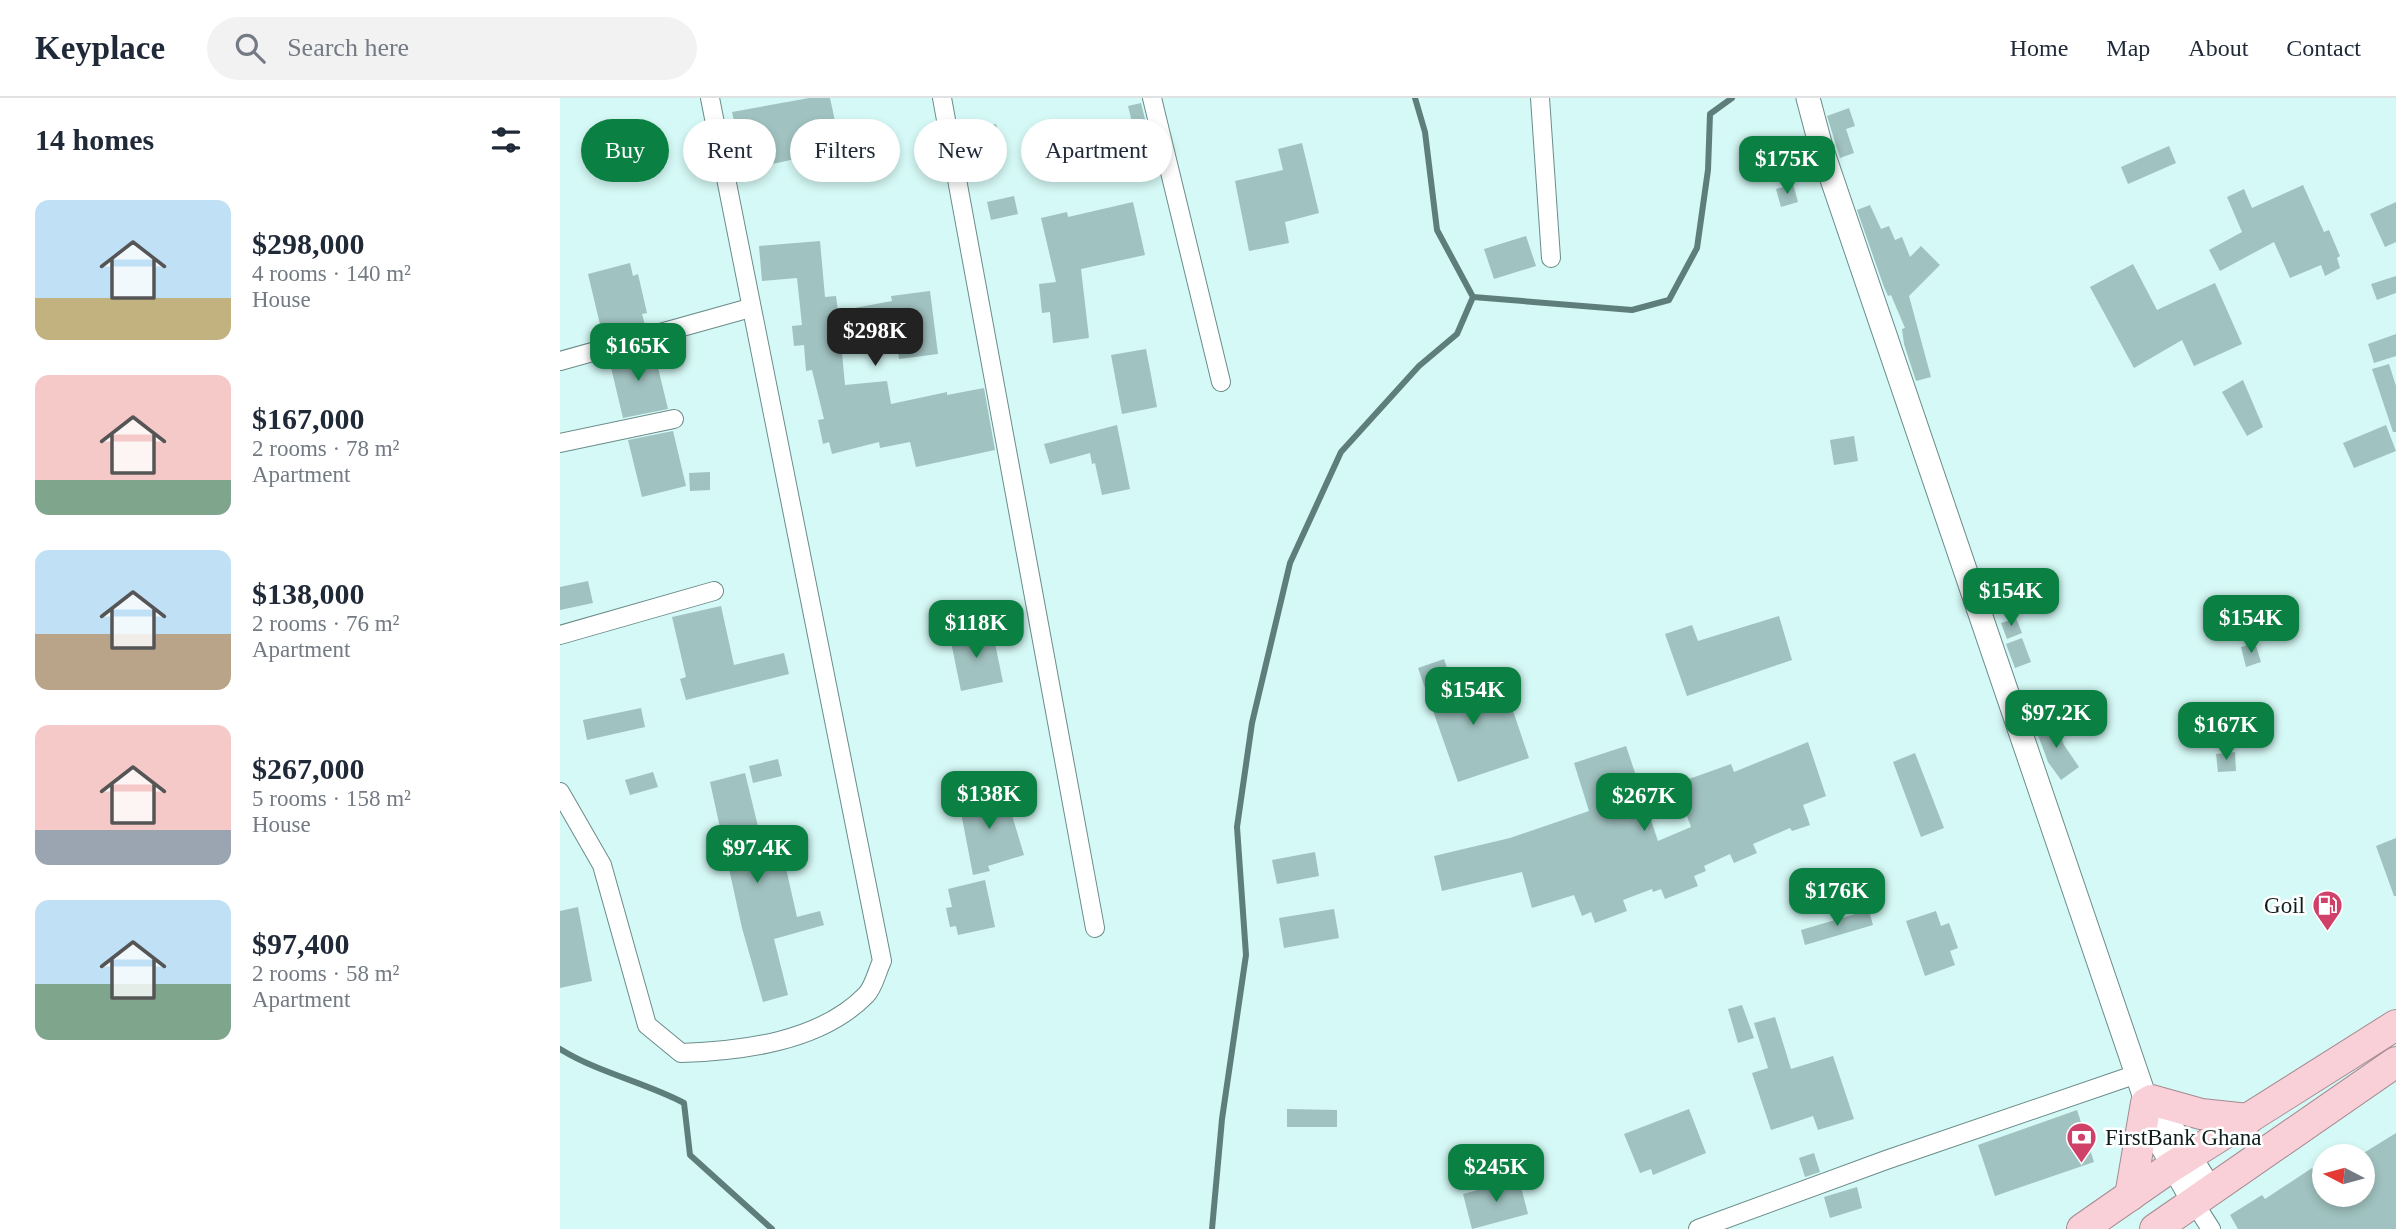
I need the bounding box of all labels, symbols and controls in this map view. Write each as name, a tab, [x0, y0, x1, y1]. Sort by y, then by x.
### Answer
search box	[207, 17, 697, 80]
icon: search	[231, 29, 269, 67]
text: Keyplace	[35, 30, 165, 66]
text: Search here	[287, 33, 409, 62]
text: Home	[2010, 35, 2068, 61]
text: Map	[2106, 35, 2150, 61]
text: About	[2188, 35, 2248, 61]
text: Contact	[2286, 35, 2361, 61]
chip: Buy	[581, 119, 669, 182]
chip: Rent	[683, 119, 776, 182]
chip: Filters	[790, 119, 900, 182]
chip: New	[914, 119, 1007, 182]
chip: Apartment	[1021, 119, 1172, 182]
icon: filters	[487, 121, 525, 159]
text: 14 homes	[35, 123, 154, 156]
pin: $175K	[1738, 136, 1836, 196]
text: $175K	[1755, 146, 1819, 171]
text: $298,000	[252, 227, 365, 260]
icon: home	[91, 228, 175, 312]
text: 4 rooms · 140 m²	[252, 261, 411, 286]
text: House	[252, 287, 311, 312]
pin: $298K	[826, 308, 924, 368]
text: $298K	[843, 318, 907, 343]
pin: $165K	[589, 324, 687, 383]
text: $165K	[606, 333, 670, 358]
text: $167,000	[252, 402, 365, 435]
icon: home	[91, 403, 175, 487]
text: 2 rooms · 78 m²	[252, 436, 399, 461]
text: Apartment	[252, 462, 350, 487]
pin: $154K	[1962, 568, 2060, 628]
text: $138,000	[252, 577, 365, 610]
icon: home	[91, 578, 175, 662]
text: $154K	[1979, 578, 2043, 603]
pin: $154K	[2202, 596, 2300, 655]
pin: $118K	[927, 601, 1025, 660]
text: $154K	[2219, 605, 2283, 630]
text: $118K	[945, 610, 1007, 635]
text: 2 rooms · 76 m²	[252, 611, 399, 636]
text: Apartment	[252, 637, 350, 662]
pin: $154K	[1424, 668, 1522, 727]
text: $154K	[1441, 677, 1505, 702]
pin: $97.2K	[1999, 690, 2113, 750]
text: $97.2K	[2021, 700, 2091, 725]
pin: $167K	[2177, 702, 2275, 762]
text: $167K	[2194, 712, 2258, 737]
text: $267,000	[252, 752, 365, 785]
icon: home	[91, 753, 175, 837]
pin: $138K	[940, 772, 1038, 831]
pin: $267K	[1595, 774, 1693, 833]
text: $138K	[957, 781, 1021, 806]
text: $267K	[1612, 783, 1676, 808]
text: 5 rooms · 158 m²	[252, 786, 411, 811]
text: House	[252, 812, 311, 837]
pin: $97.4K	[700, 826, 814, 885]
text: $97.4K	[722, 835, 792, 860]
pin: $176K	[1788, 868, 1886, 928]
text: $176K	[1805, 878, 1869, 903]
fuel station icon: Goil	[2311, 888, 2345, 932]
place label: Goil	[2264, 893, 2305, 918]
text: $97,400	[252, 927, 350, 960]
icon: home	[91, 928, 175, 1012]
text: 2 rooms · 58 m²	[252, 961, 399, 986]
text: Apartment	[252, 987, 350, 1012]
bank icon: FirstBank Ghana	[2065, 1120, 2099, 1164]
place label: FirstBank Ghana	[2105, 1125, 2262, 1150]
pin: $245K	[1447, 1144, 1545, 1204]
north arrow	[2312, 1144, 2375, 1208]
map controls	[2312, 1144, 2375, 1207]
text: $245K	[1464, 1154, 1528, 1179]

